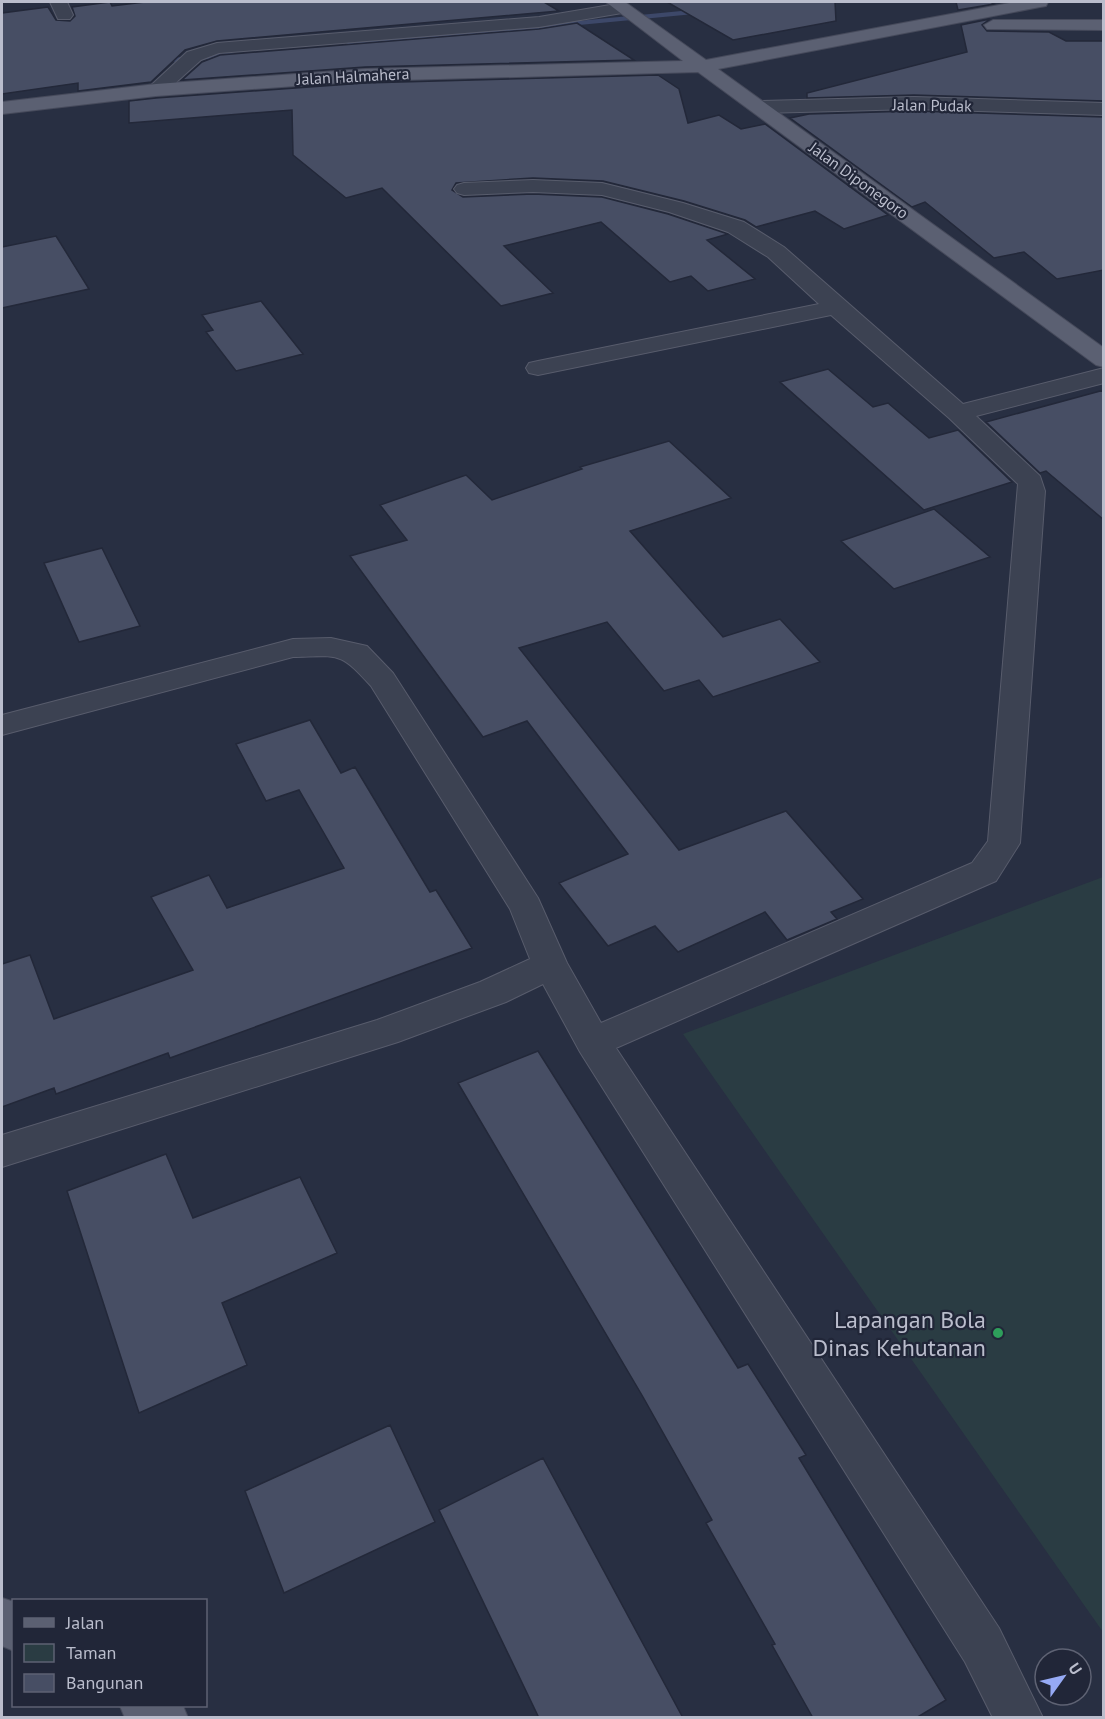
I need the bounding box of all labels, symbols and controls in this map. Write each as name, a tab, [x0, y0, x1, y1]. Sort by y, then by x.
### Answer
street label: Jalan Halmahera	[295, 63, 410, 89]
street label: Jalan Pudak	[891, 94, 972, 116]
street label: Jalan Diponegoro	[805, 137, 913, 223]
place label: Lapangan Bola Dinas Kehutanan	[812, 1304, 986, 1363]
marker: Lapangan Bola Dinas Kehutanan	[991, 1326, 1005, 1340]
legend	[12, 1599, 207, 1707]
text: Jalan	[65, 1611, 104, 1634]
text: Taman	[66, 1641, 116, 1664]
north arrow	[1033, 1647, 1093, 1707]
text: U	[1064, 1659, 1087, 1678]
text: Bangunan	[66, 1671, 143, 1694]

